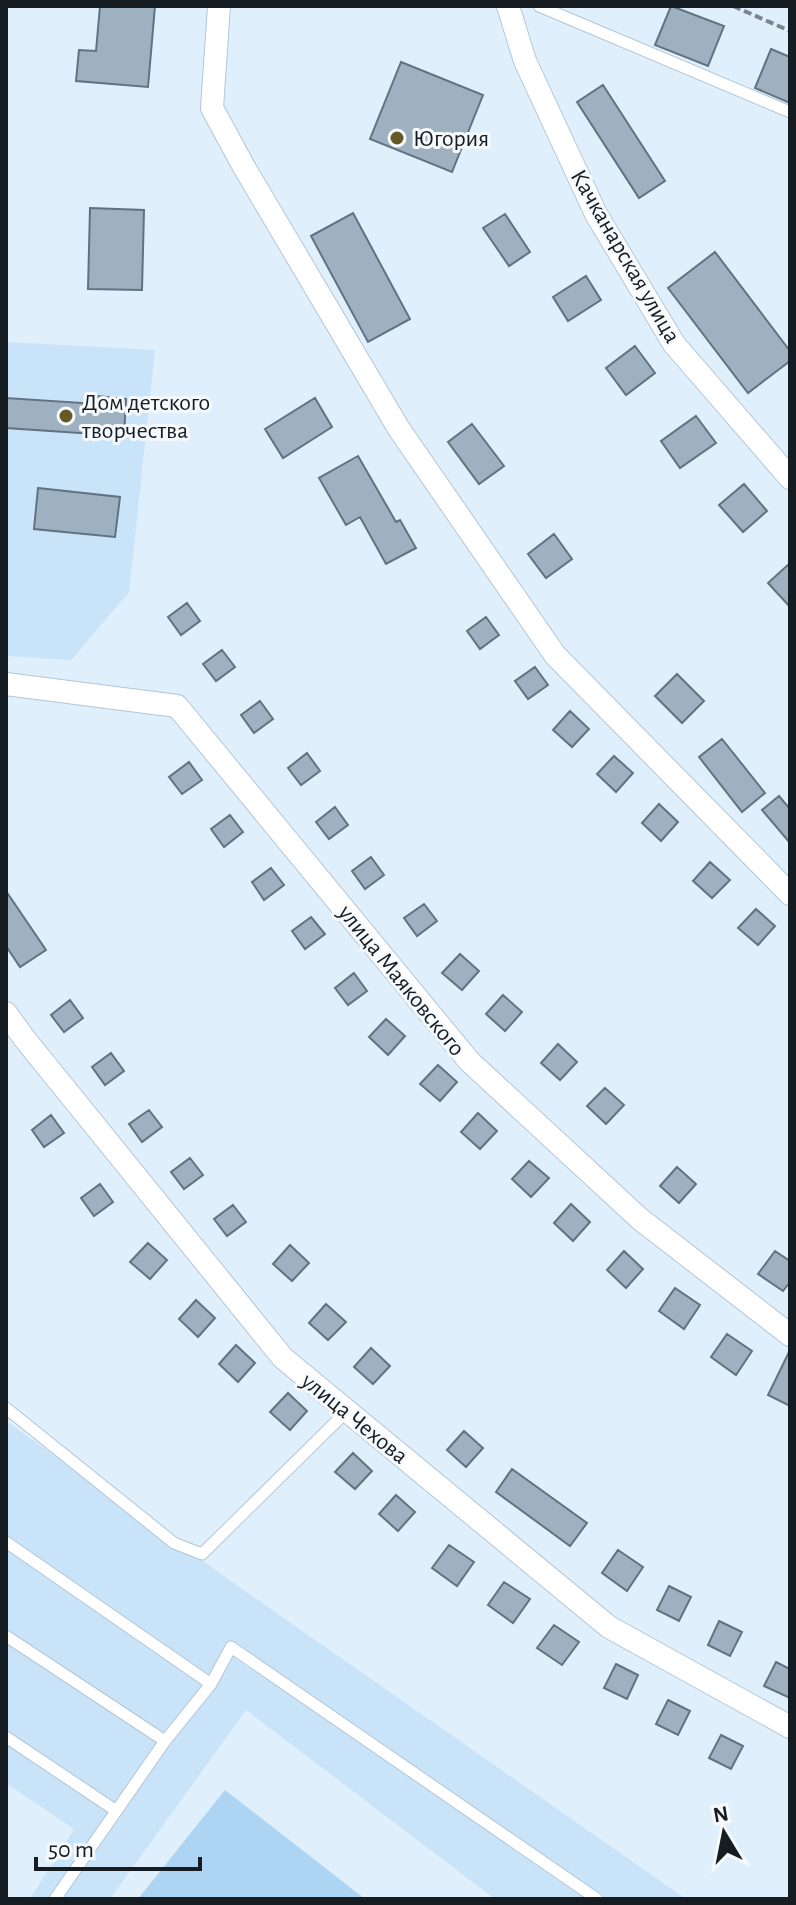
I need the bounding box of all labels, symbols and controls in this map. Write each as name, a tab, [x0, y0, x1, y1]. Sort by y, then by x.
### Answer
place label: Югория	[413, 127, 489, 151]
marker: Югория	[388, 129, 406, 147]
street label: Качканарская улица	[566, 166, 685, 347]
place label: Дом детского творчества	[81, 391, 210, 443]
marker: Дом детского творчества	[57, 407, 75, 425]
street label: улица Маяковского	[333, 900, 469, 1061]
street label: улица Чехова	[296, 1368, 412, 1469]
north arrow	[684, 1793, 764, 1873]
text: N	[711, 1802, 730, 1826]
scale bar	[36, 1821, 200, 1871]
text: 50 m	[48, 1838, 94, 1862]

